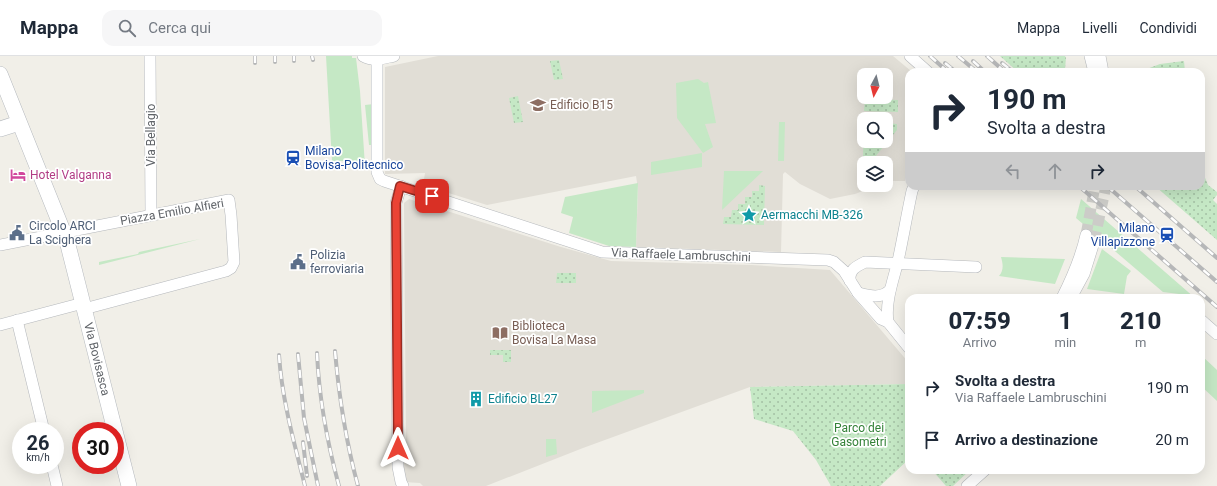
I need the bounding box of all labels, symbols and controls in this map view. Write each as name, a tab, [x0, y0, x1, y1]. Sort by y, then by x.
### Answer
search box	[102, 10, 382, 46]
text: Mappa	[20, 16, 78, 39]
icon: search	[116, 17, 138, 39]
text: Cerca qui	[148, 19, 211, 37]
text: Mappa	[1017, 20, 1060, 36]
text: Livelli	[1082, 20, 1117, 36]
text: Condividi	[1139, 20, 1197, 36]
north arrow	[857, 68, 893, 104]
map controls	[857, 68, 893, 192]
text: 190 m	[987, 83, 1066, 116]
icon: right	[921, 84, 973, 136]
school or university icon: Edificio B15	[529, 96, 547, 114]
place label: Edificio B15	[550, 98, 613, 112]
street label: Via Bellagio	[144, 103, 158, 166]
button: search	[857, 112, 893, 148]
text: Svolta a destra	[987, 117, 1106, 138]
place label: Milano Bovisa-Politecnico	[305, 144, 404, 172]
station icon: Milano Bovisa-Politecnico	[284, 149, 302, 167]
button: layers	[857, 156, 893, 192]
icon: left	[1002, 160, 1024, 182]
icon: ahead	[1044, 160, 1066, 182]
icon: right	[1086, 160, 1108, 182]
hotel icon: Hotel Valganna	[9, 166, 27, 184]
place label: Hotel Valganna	[30, 168, 111, 182]
pin	[415, 179, 449, 213]
icon: arrive	[421, 185, 443, 207]
street label: Piazza Emilio Alfieri	[119, 196, 225, 228]
place icon: Aermacchi MB-326	[740, 206, 758, 224]
place label: Aermacchi MB-326	[761, 208, 863, 222]
place label: Circolo ARCI La Scighera	[29, 219, 96, 247]
place label: Milano Villapizzone	[1091, 221, 1155, 249]
public building icon: Circolo ARCI La Scighera	[8, 224, 26, 242]
station icon: Milano Villapizzone	[1158, 226, 1176, 244]
street label: Via Raffaele Lambruschini	[611, 246, 751, 264]
place label: Polizia ferroviaria	[310, 248, 364, 276]
public building icon: Polizia ferroviaria	[289, 253, 307, 271]
text: 07:59	[949, 307, 1011, 335]
text: 1	[1058, 307, 1072, 335]
text: 210	[1120, 307, 1161, 335]
place label: Biblioteca Bovisa La Masa	[512, 319, 596, 347]
street label: Via Bovisasca	[81, 321, 113, 397]
library icon: Biblioteca Bovisa La Masa	[491, 324, 509, 342]
text: Arrivo	[963, 335, 997, 350]
text: min	[1055, 335, 1076, 350]
text: m	[1135, 335, 1146, 350]
text: Svolta a destra	[955, 372, 1055, 390]
icon: right	[921, 377, 943, 399]
text: 190 m	[1147, 379, 1189, 397]
building icon: Edificio BL27	[467, 390, 485, 408]
text: Via Raffaele Lambruschini	[955, 390, 1107, 405]
place label: Edificio BL27	[488, 392, 558, 406]
park label: Parco dei Gasometri	[831, 421, 887, 449]
speed limit sign: 30	[72, 422, 124, 474]
position arrow	[377, 427, 419, 469]
icon: arrive	[921, 429, 943, 451]
text: 26	[27, 431, 49, 455]
text: Arrivo a destinazione	[955, 431, 1098, 449]
text: 20 m	[1155, 431, 1189, 449]
text: km/h	[26, 452, 50, 463]

